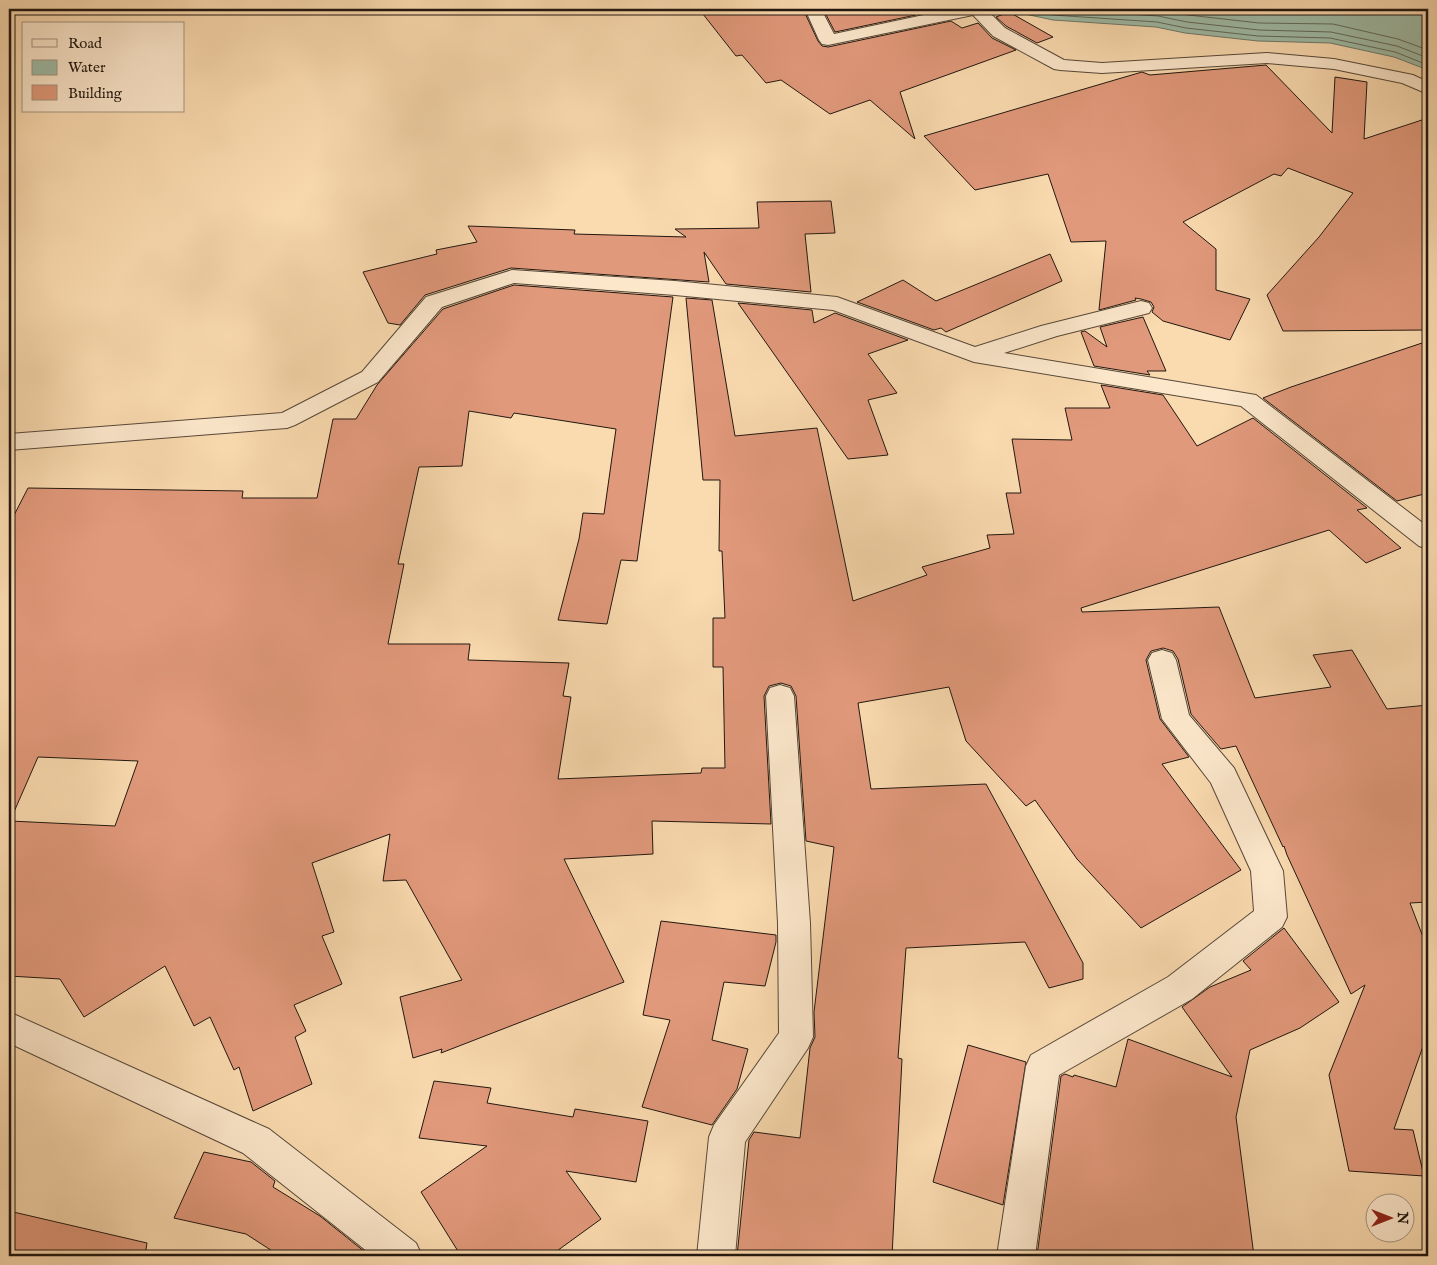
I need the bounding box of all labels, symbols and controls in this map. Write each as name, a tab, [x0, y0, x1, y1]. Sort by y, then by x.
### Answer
legend	[22, 22, 185, 112]
text: Road	[68, 34, 103, 53]
text: Water	[68, 58, 106, 77]
text: Building	[68, 84, 123, 103]
north arrow	[1364, 1192, 1414, 1242]
text: N	[1393, 1211, 1411, 1224]

